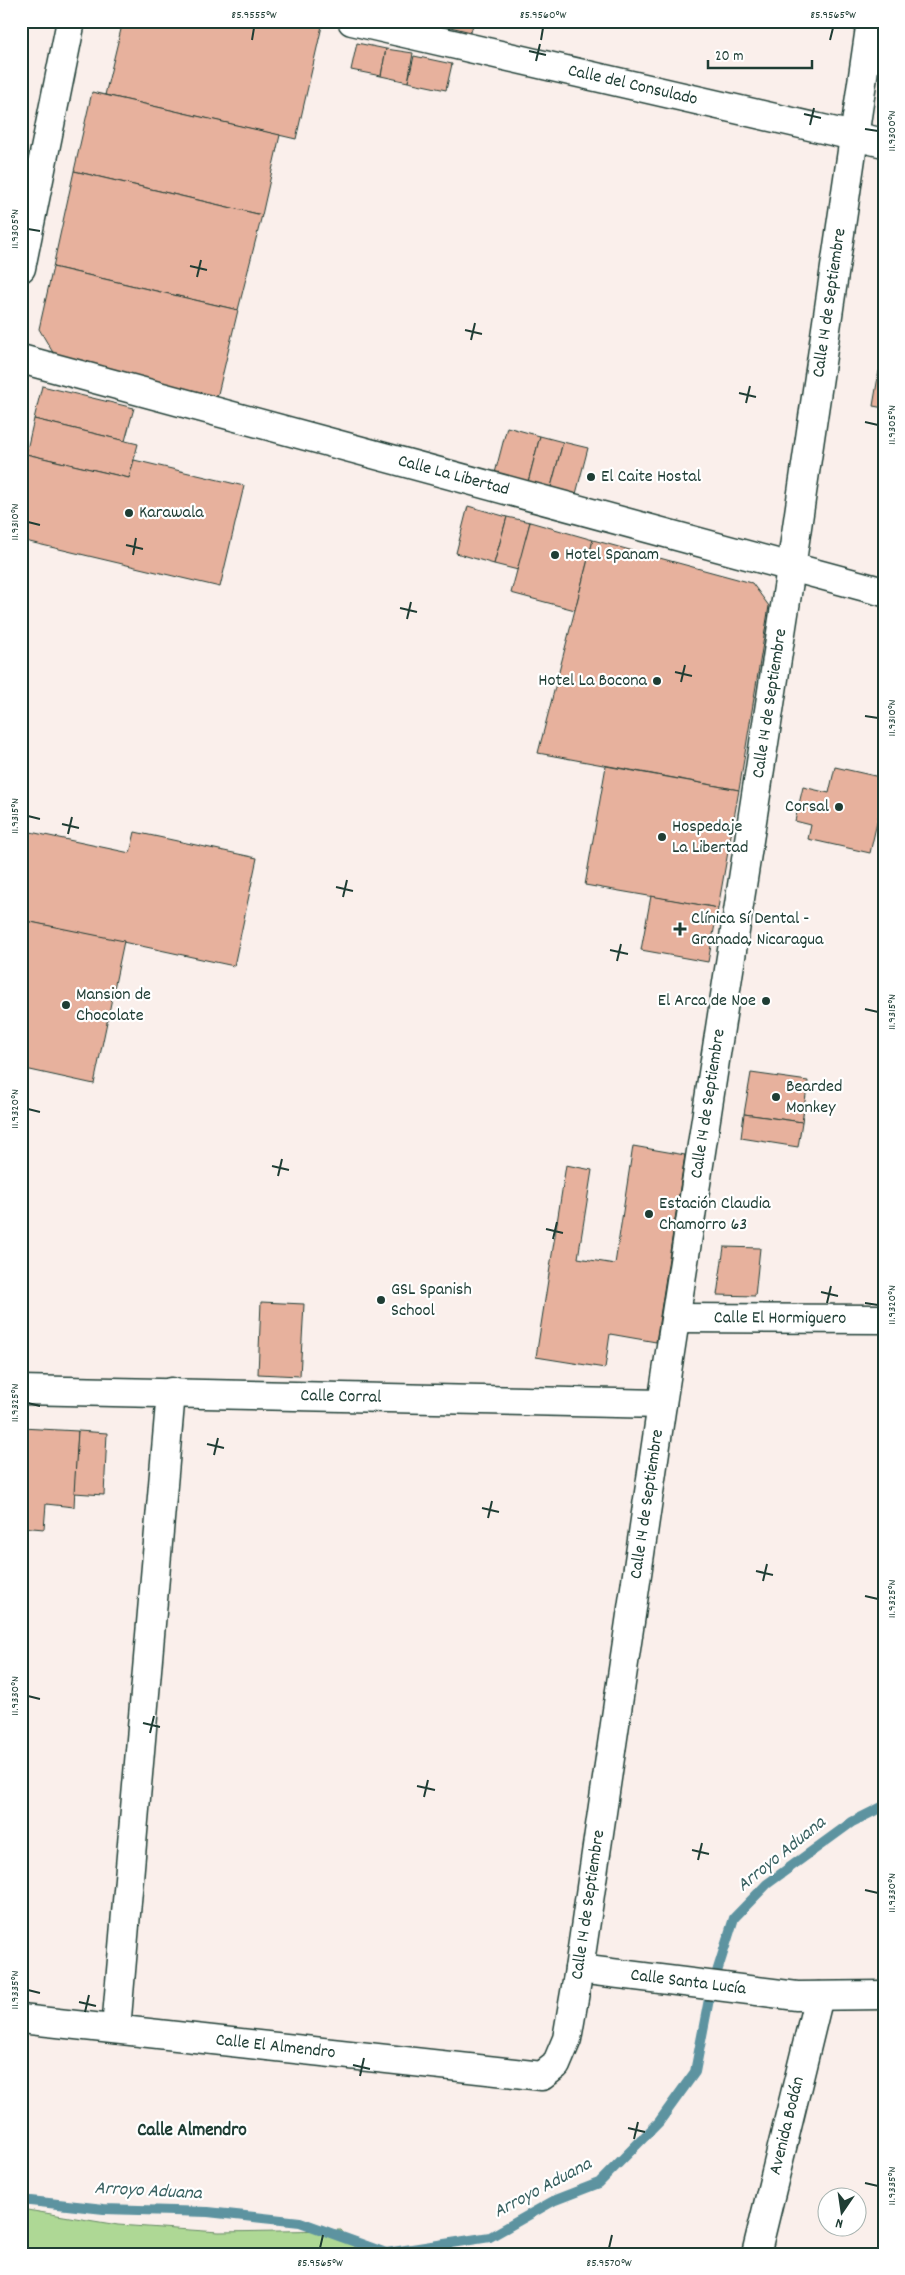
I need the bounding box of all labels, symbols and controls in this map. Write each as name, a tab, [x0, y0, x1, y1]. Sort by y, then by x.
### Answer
text: 85.9555°W	[231, 7, 277, 24]
text: 85.9560°W	[520, 7, 566, 24]
text: 85.9565°W	[810, 7, 856, 24]
scale bar	[708, 38, 811, 70]
text: 20 m	[715, 46, 743, 68]
street label: Calle del Consulado	[565, 58, 700, 112]
text: 11.9300°N	[884, 110, 901, 151]
text: 11.9305°N	[7, 209, 24, 249]
street label: Calle 14 de Septiembre	[806, 226, 853, 379]
text: 11.9305°N	[884, 405, 901, 445]
street label: Calle La Libertad	[395, 449, 512, 503]
place label: El Caite Hostal	[601, 465, 702, 490]
marker: El Caite Hostal	[585, 471, 597, 483]
place label: Karawala	[139, 501, 204, 526]
text: 11.9310°N	[7, 503, 24, 541]
marker: Karawala	[123, 507, 135, 519]
place label: Hotel Spanam	[565, 543, 659, 568]
marker: Hotel Spanam	[549, 549, 561, 561]
street label: Calle 14 de Septiembre	[746, 627, 794, 780]
place label: Hotel La Bocona	[538, 669, 648, 694]
marker: Hotel La Bocona	[651, 675, 663, 687]
text: 11.9310°N	[884, 699, 901, 737]
place label: Corsal	[785, 795, 830, 820]
text: 11.9315°N	[7, 798, 24, 834]
marker: Corsal	[833, 801, 845, 813]
place label: Hospedaje La Libertad	[672, 815, 749, 861]
marker: Hospedaje La Libertad	[656, 831, 668, 843]
place label: Clínica Sí Dental - Granada, Nicaragua	[691, 907, 824, 953]
marker: Clínica Sí Dental - Granada, Nicaragua	[673, 922, 687, 936]
place label: Mansion de Chocolate	[76, 983, 151, 1029]
place label: El Arca de Noe	[658, 989, 756, 1014]
text: 11.9315°N	[884, 994, 901, 1030]
marker: El Arca de Noe	[760, 995, 772, 1007]
marker: Mansion de Chocolate	[60, 999, 72, 1011]
street label: Calle 14 de Septiembre	[684, 1027, 732, 1180]
place label: Bearded Monkey	[786, 1075, 842, 1121]
text: 11.9320°N	[7, 1089, 24, 1129]
marker: Bearded Monkey	[770, 1091, 782, 1103]
place label: Estación Claudia Chamorro 63	[659, 1192, 771, 1238]
marker: Estación Claudia Chamorro 63	[643, 1208, 655, 1220]
place label: GSL Spanish School	[391, 1278, 472, 1324]
text: 11.9320°N	[884, 1285, 901, 1325]
marker: GSL Spanish School	[375, 1294, 387, 1306]
street label: Calle El Hormiguero	[714, 1306, 846, 1331]
text: 11.9325°N	[7, 1384, 24, 1422]
street label: Calle Corral	[300, 1384, 382, 1410]
street label: Calle 14 de Septiembre	[624, 1428, 671, 1581]
text: 11.9325°N	[884, 1580, 901, 1618]
text: 11.9330°N	[7, 1676, 24, 1716]
water label: Arroyo Aduana	[732, 1810, 833, 1899]
street label: Calle 14 de Septiembre	[565, 1828, 612, 1982]
text: 11.9330°N	[884, 1873, 901, 1913]
street label: Calle Santa Lucía	[629, 1963, 748, 2002]
text: 11.9335°N	[7, 1971, 24, 2009]
street label: Calle El Almendro	[214, 2028, 337, 2066]
street label: Avenida Bodán	[763, 2074, 811, 2177]
district label: Calle Almendro	[137, 2118, 247, 2145]
water label: Arroyo Aduana	[489, 2151, 598, 2226]
text: 11.9335°N	[884, 2167, 901, 2205]
water label: Arroyo Aduana	[94, 2176, 203, 2208]
north arrow	[818, 2188, 868, 2238]
text: N	[834, 2212, 845, 2233]
text: 85.9565°W	[297, 2255, 343, 2272]
text: 85.9570°W	[586, 2255, 632, 2272]

